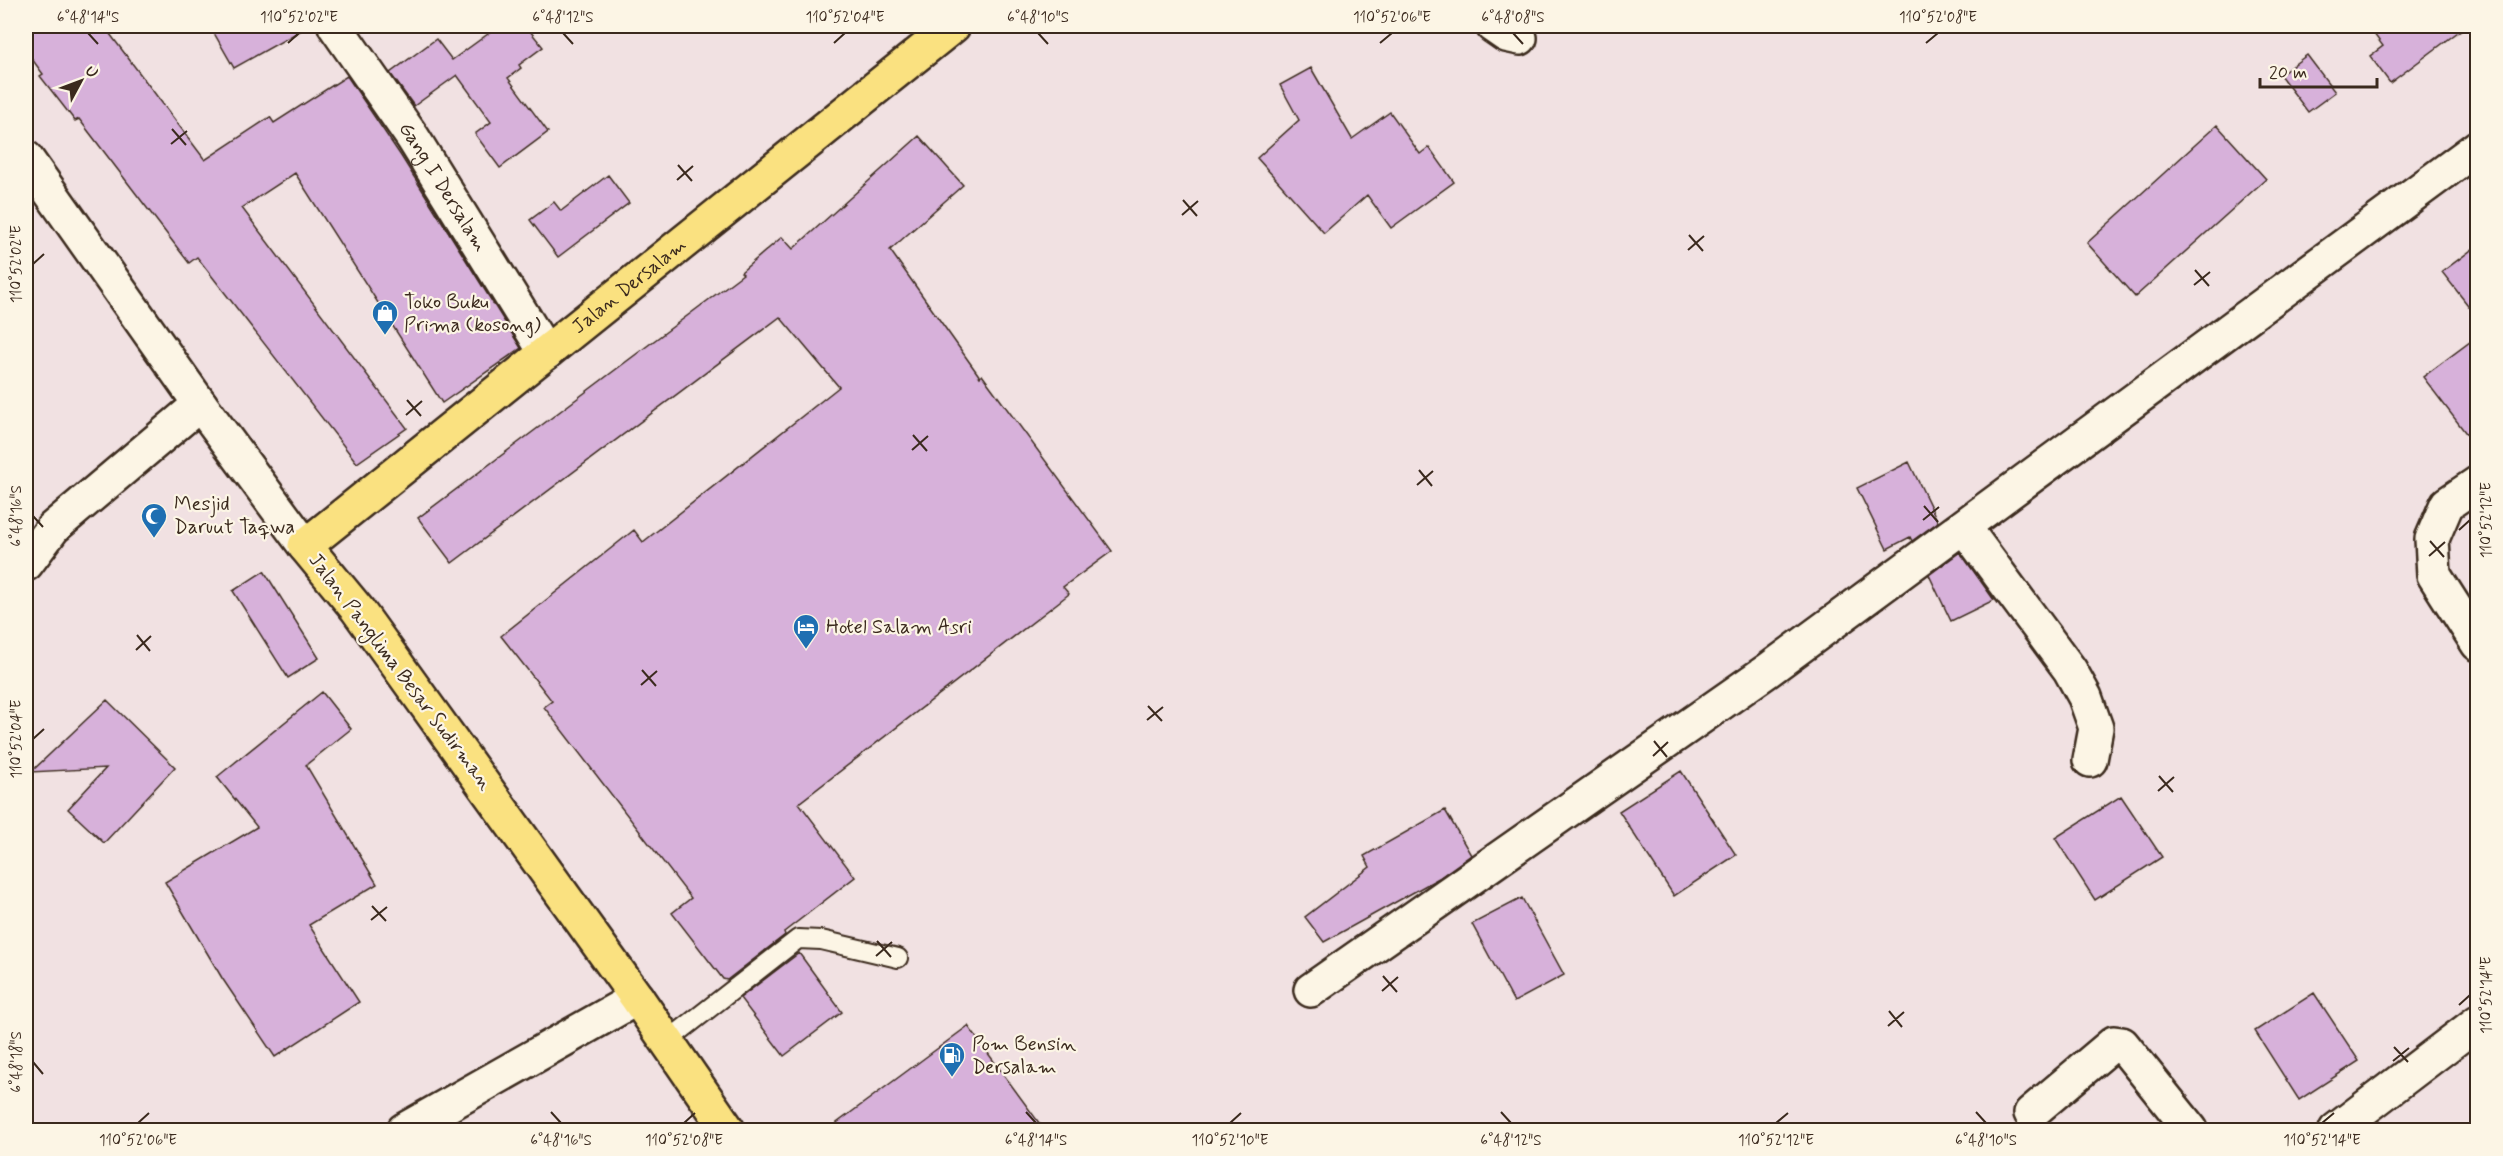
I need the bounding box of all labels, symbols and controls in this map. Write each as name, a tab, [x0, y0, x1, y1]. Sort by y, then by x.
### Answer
text: 6°48'14"S	[57, 8, 119, 28]
text: 110°52'02"E	[260, 8, 338, 28]
text: 6°48'12"S	[532, 8, 594, 28]
text: 110°52'04"E	[805, 8, 885, 28]
text: 6°48'10"S	[1007, 8, 1069, 28]
text: 110°52'06"E	[1353, 8, 1431, 28]
text: 6°48'08"S	[1481, 8, 1545, 28]
text: 110°52'08"E	[1899, 8, 1977, 28]
north arrow	[51, 51, 111, 111]
scale bar	[2260, 51, 2377, 89]
text: U	[80, 61, 103, 83]
text: 20 m	[2269, 61, 2307, 85]
street label: Gang I Dersalam	[392, 117, 494, 257]
text: 110°52'02"E	[7, 225, 27, 303]
street label: Jalan Dersalam	[566, 231, 692, 340]
place label: Toko Buku Prima (kosong)	[404, 289, 541, 339]
shop icon: Toko Buku Prima (kosong)	[370, 298, 400, 336]
text: 110°52'12"E	[2477, 482, 2497, 558]
text: 6°48'16"S	[7, 485, 27, 547]
place label: Mesjid Daruut Taqwa	[174, 491, 295, 541]
mosque icon: Mesjid Daruut Taqwa	[139, 501, 169, 539]
street label: Jalan Panglima Besar Sudirman	[301, 548, 498, 797]
hotel icon: Hotel Salam Asri	[791, 612, 821, 650]
place label: Hotel Salam Asri	[826, 614, 972, 641]
text: 110°52'04"E	[7, 699, 27, 779]
text: 110°52'14"E	[2477, 956, 2497, 1034]
text: 6°48'18"S	[7, 1031, 27, 1093]
place label: Pom Bensin Dersalam	[972, 1031, 1076, 1081]
fuel station icon: Pom Bensin Dersalam	[937, 1040, 967, 1078]
text: 110°52'06"E	[99, 1131, 177, 1151]
text: 6°48'16"S	[530, 1131, 592, 1151]
text: 110°52'08"E	[645, 1131, 723, 1151]
text: 6°48'14"S	[1005, 1131, 1067, 1151]
text: 110°52'10"E	[1192, 1131, 1269, 1151]
text: 6°48'12"S	[1480, 1131, 1542, 1151]
text: 110°52'12"E	[1738, 1131, 1814, 1151]
text: 6°48'10"S	[1955, 1131, 2017, 1151]
text: 110°52'14"E	[2283, 1131, 2361, 1151]

